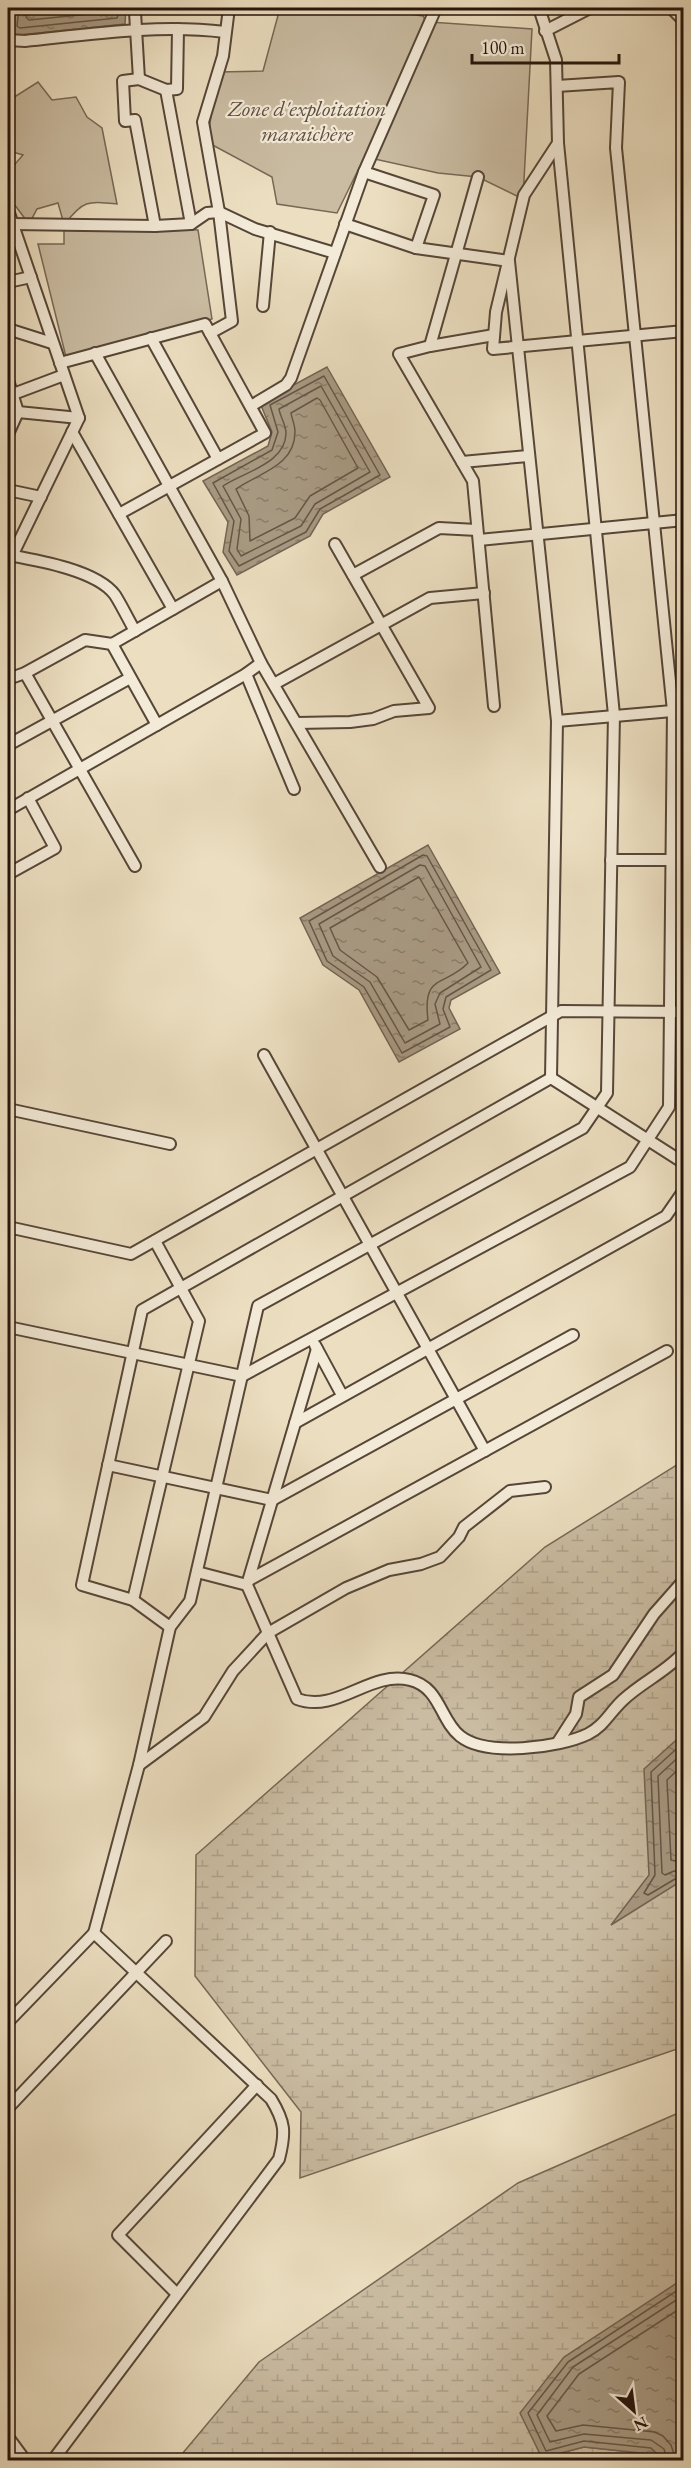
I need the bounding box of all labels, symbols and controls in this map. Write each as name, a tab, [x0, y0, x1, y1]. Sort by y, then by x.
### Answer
scale bar	[472, 27, 619, 65]
text: 100 m	[481, 36, 525, 59]
park label: Zone d'exploitation maraichère	[227, 94, 386, 148]
north arrow	[604, 2381, 664, 2441]
text: N	[630, 2411, 651, 2436]

